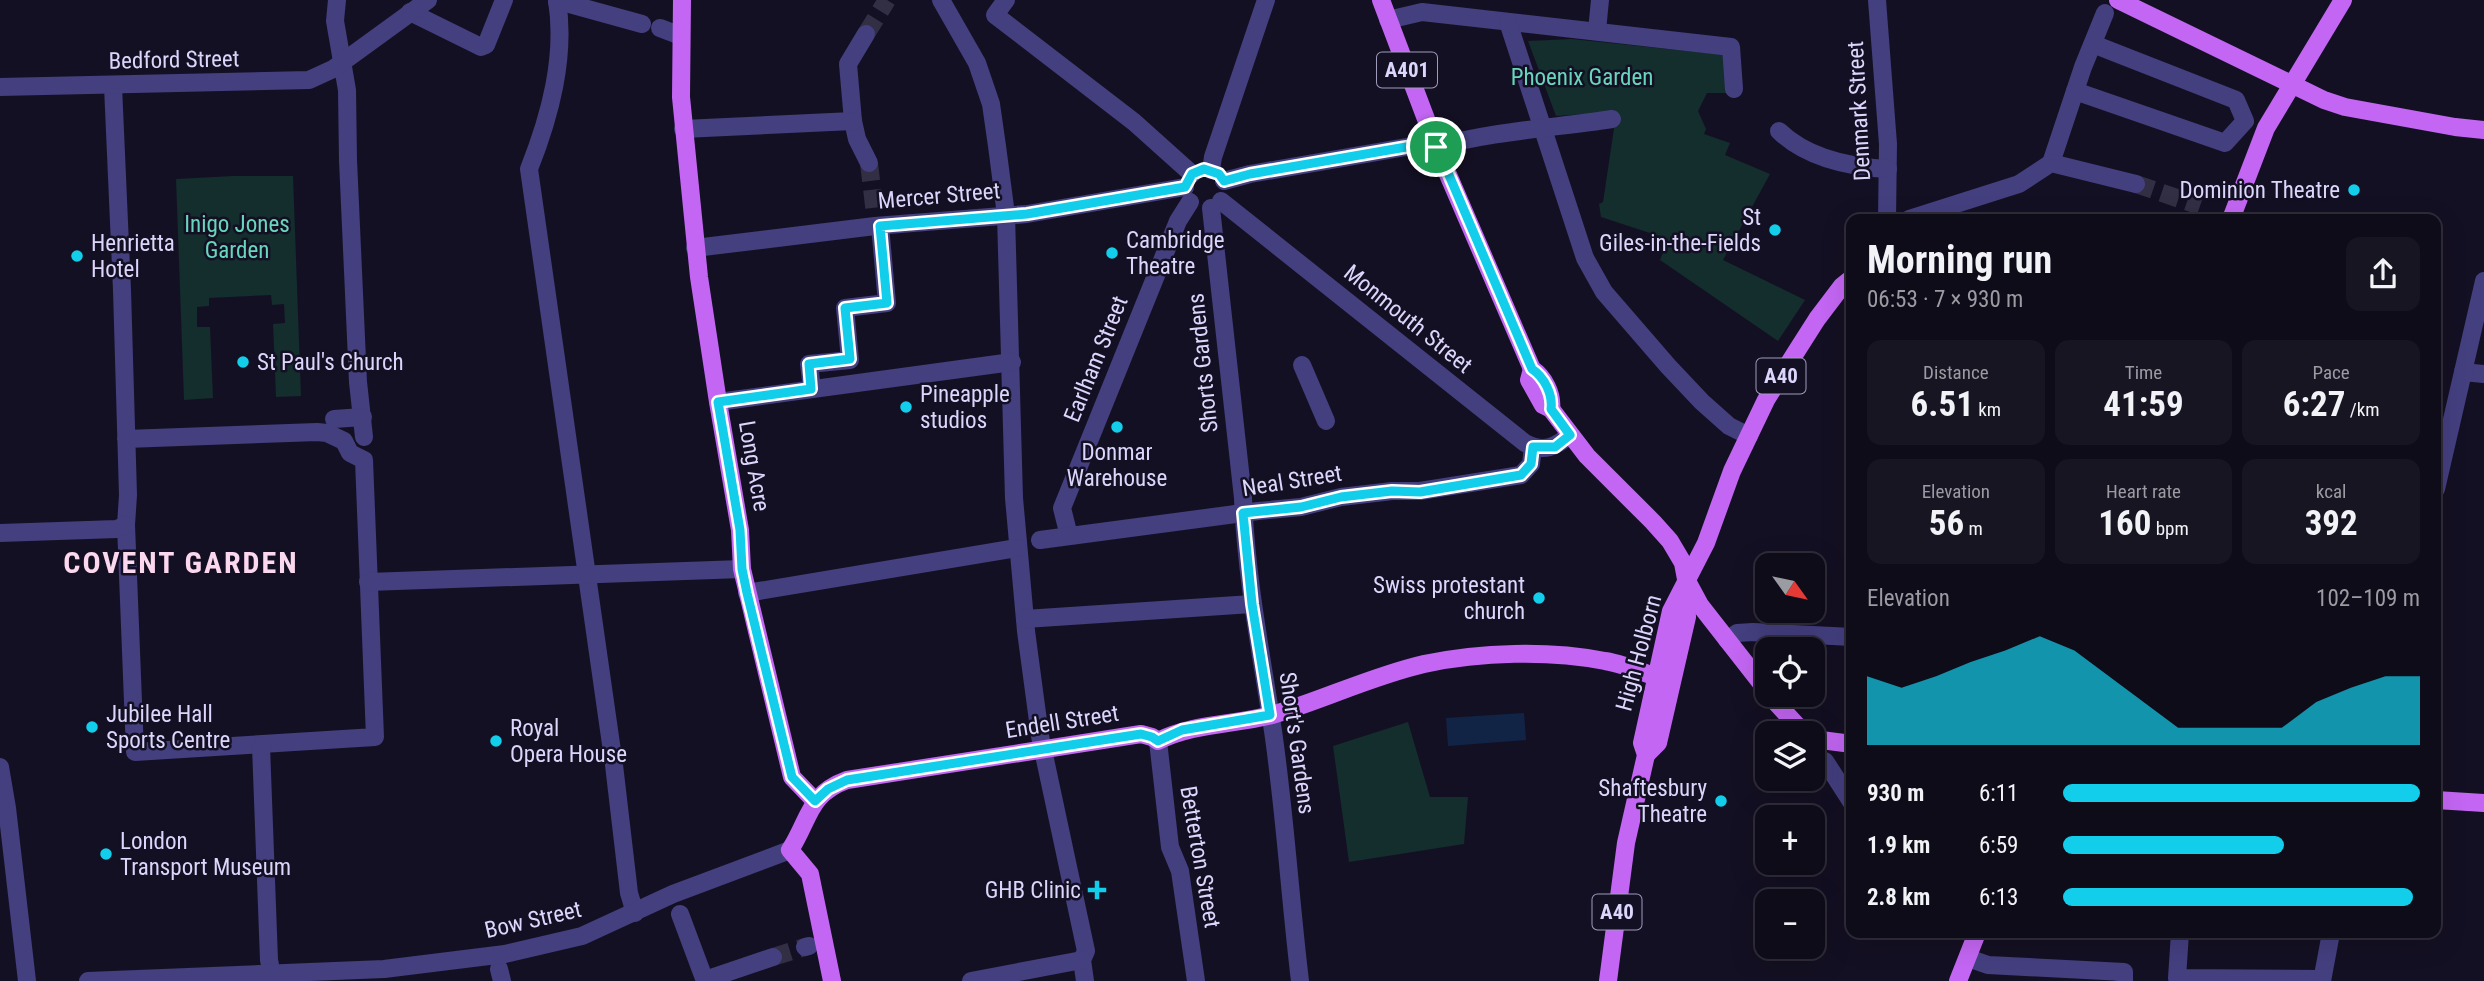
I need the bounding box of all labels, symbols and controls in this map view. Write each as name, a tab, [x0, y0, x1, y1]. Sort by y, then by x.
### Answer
street label: Denmark Street	[1842, 40, 1876, 182]
street label: Bedford Street	[108, 45, 240, 75]
road number: A401	[1377, 52, 1437, 88]
park label: Phoenix Garden	[1511, 64, 1653, 91]
pin	[1406, 117, 1466, 177]
icon: arrive	[1417, 128, 1455, 166]
street label: Mercer Street	[877, 177, 1001, 215]
place label: Dominion Theatre	[2180, 177, 2340, 204]
marker: Dominion Theatre	[2346, 182, 2362, 198]
place label: St Giles-in-the-Fields	[1599, 204, 1761, 257]
park label: Inigo Jones Garden	[184, 211, 290, 264]
marker: St Giles-in-the-Fields	[1767, 222, 1783, 238]
place label: Cambridge Theatre	[1126, 227, 1225, 280]
place label: Henrietta Hotel	[91, 230, 175, 283]
button: share	[2346, 237, 2420, 311]
text: Morning run	[1867, 238, 2052, 282]
marker: Cambridge Theatre	[1104, 245, 1120, 261]
marker: Henrietta Hotel	[69, 248, 85, 264]
street label: Monmouth Street	[1338, 259, 1478, 379]
text: 06:53 · 7 × 930 m	[1867, 286, 2023, 313]
street label: Earlham Street	[1059, 292, 1133, 426]
street label: Shorts Gardens	[1182, 292, 1224, 434]
place label: St Paul's Church	[257, 349, 404, 376]
marker: St Paul's Church	[235, 354, 251, 370]
road number: A40	[1756, 358, 1806, 394]
text: Distance	[1923, 361, 1989, 384]
text: Time	[2125, 361, 2162, 384]
text: Pace	[2313, 361, 2350, 384]
place label: Pineapple studios	[920, 381, 1010, 434]
text: 6.51	[1911, 384, 1974, 425]
text: 41:59	[2103, 384, 2184, 425]
text: 6:27	[2283, 384, 2345, 425]
text: km	[1974, 398, 2001, 421]
text: /km	[2345, 398, 2380, 421]
marker: Pineapple studios	[898, 399, 914, 415]
street label: Long Acre	[733, 418, 775, 514]
marker: Donmar Warehouse	[1109, 419, 1125, 435]
place label: Donmar Warehouse	[1067, 439, 1167, 492]
street label: Neal Street	[1240, 460, 1344, 502]
text: Elevation	[1922, 480, 1990, 503]
text: Heart rate	[2106, 480, 2181, 503]
text: kcal	[2316, 480, 2346, 503]
text: 56	[1929, 503, 1964, 544]
text: 160	[2098, 503, 2151, 544]
text: 392	[2305, 503, 2358, 544]
text: m	[1964, 517, 1983, 540]
text: bpm	[2151, 517, 2189, 540]
district label: COVENT GARDEN	[63, 545, 299, 580]
north arrow	[1755, 553, 1825, 623]
map controls	[1755, 553, 1825, 959]
place label: Swiss protestant church	[1373, 572, 1525, 625]
text: Elevation	[1867, 585, 1950, 612]
text: 102–109 m	[2316, 585, 2420, 612]
marker: Swiss protestant church	[1531, 590, 1547, 606]
street label: High Holborn	[1611, 592, 1667, 714]
button: locate	[1755, 637, 1825, 707]
street label: Short's Gardens	[1274, 670, 1320, 816]
street label: Endell Street	[1003, 700, 1121, 744]
place label: Jubilee Hall Sports Centre	[106, 701, 230, 754]
place label: Royal Opera House	[510, 715, 627, 768]
marker: Jubilee Hall Sports Centre	[84, 719, 100, 735]
button: layers	[1755, 721, 1825, 791]
marker: Royal Opera House	[488, 733, 504, 749]
place label: Shaftesbury Theatre	[1598, 775, 1707, 828]
text: 930 m	[1867, 780, 1924, 807]
text: 6:11	[1979, 780, 2018, 807]
street label: Betterton Street	[1174, 784, 1226, 930]
marker: Shaftesbury Theatre	[1713, 793, 1729, 809]
button: +	[1755, 805, 1825, 875]
place label: London Transport Museum	[120, 828, 291, 881]
text: 1.9 km	[1867, 832, 1930, 859]
text: 6:59	[1979, 832, 2018, 859]
marker: London Transport Museum	[98, 846, 114, 862]
place label: GHB Clinic	[985, 877, 1081, 904]
marker: GHB Clinic	[1087, 880, 1107, 900]
text: 2.8 km	[1867, 884, 1930, 911]
text: 6:13	[1979, 884, 2018, 911]
button: −	[1755, 889, 1825, 959]
road number: A40	[1592, 894, 1642, 930]
street label: Bow Street	[482, 896, 584, 944]

